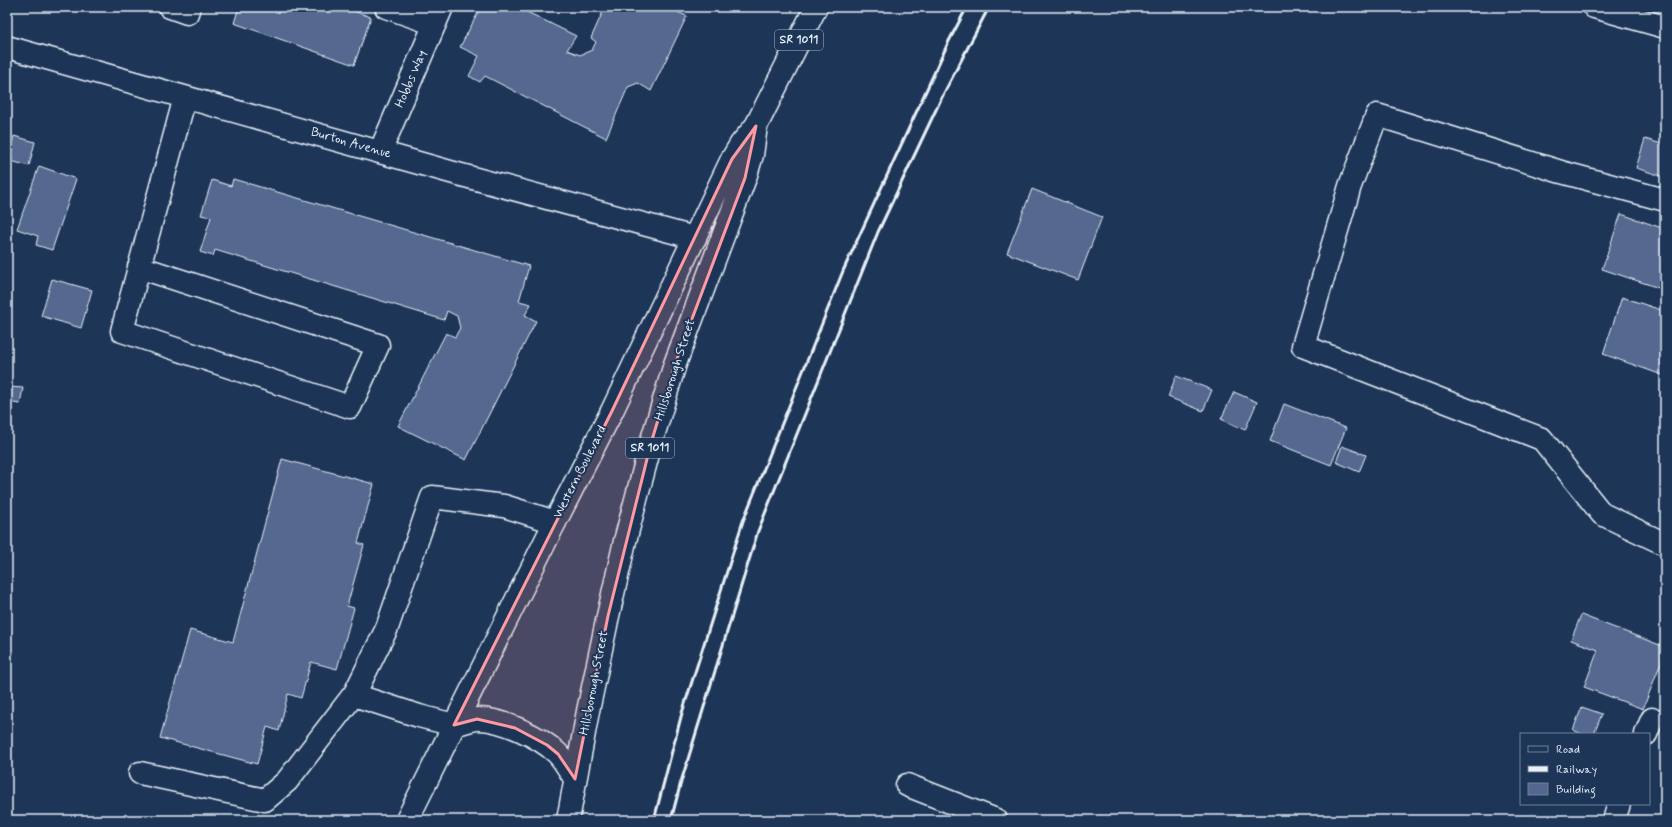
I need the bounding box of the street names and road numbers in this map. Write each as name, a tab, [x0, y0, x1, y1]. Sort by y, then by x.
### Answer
road number: SR 1011	[775, 30, 823, 50]
street label: Hobbs Way	[391, 48, 431, 110]
street label: Burton Avenue	[309, 123, 393, 163]
street label: Hillsborough Street	[651, 317, 699, 423]
street label: Western Boulevard	[549, 423, 611, 521]
road number: SR 1011	[626, 438, 674, 458]
street label: Hillsborough Street	[576, 629, 612, 737]

